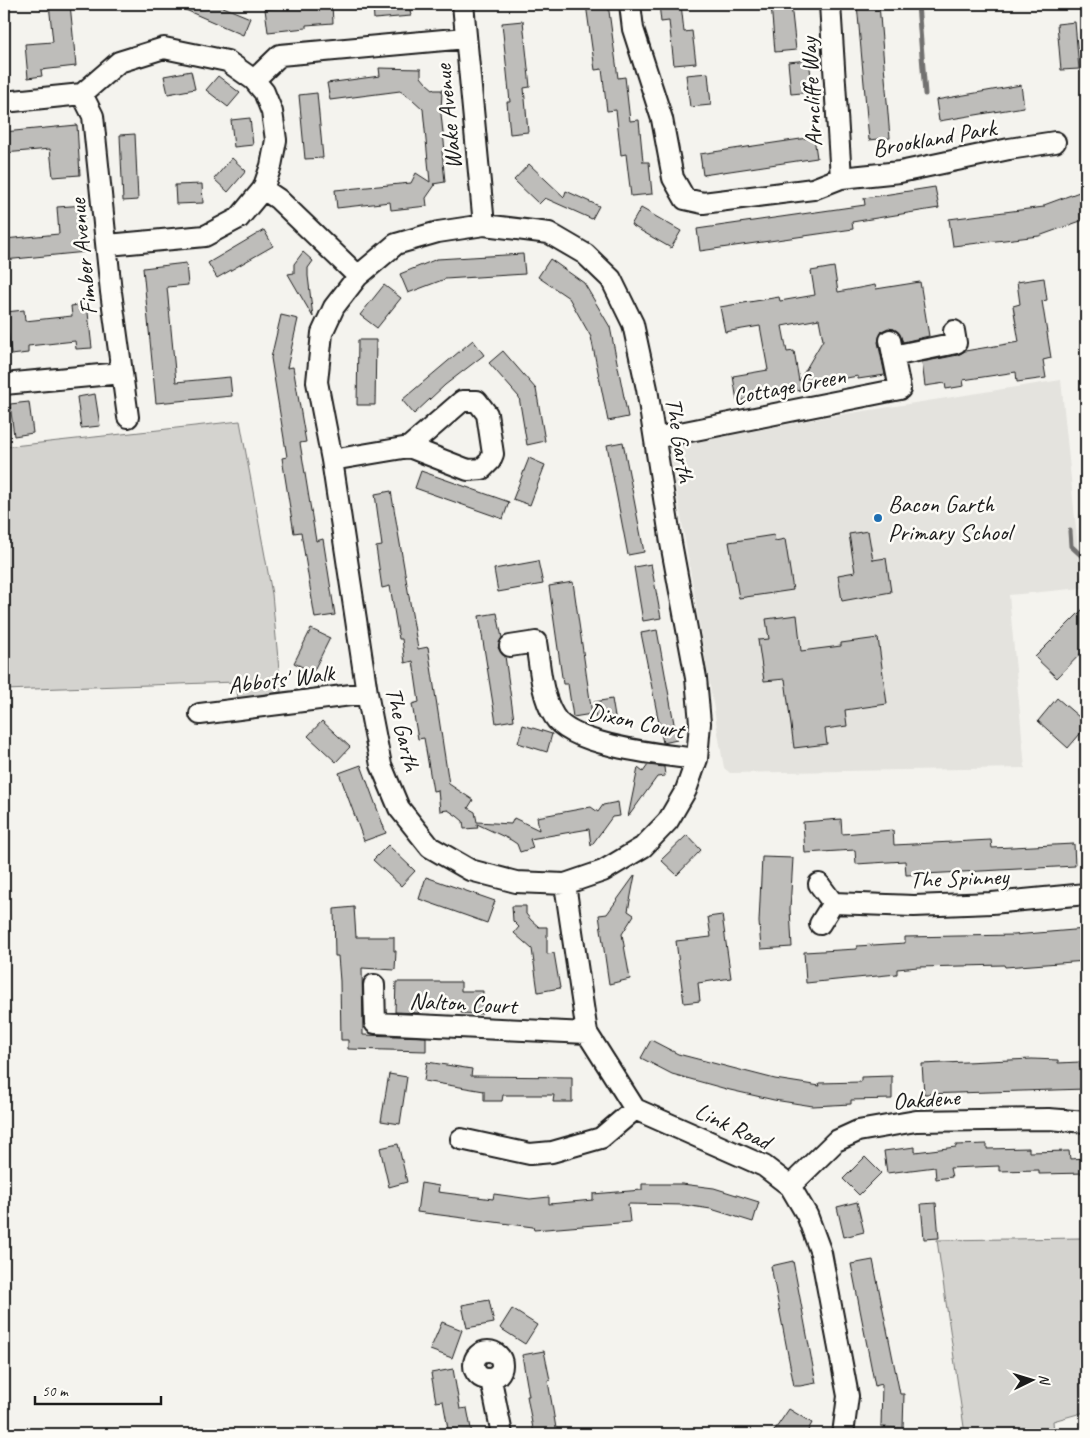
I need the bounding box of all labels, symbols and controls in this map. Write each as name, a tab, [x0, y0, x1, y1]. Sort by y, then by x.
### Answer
street label: Arncliffe Way	[793, 35, 829, 148]
street label: Wake Avenue	[427, 61, 468, 171]
street label: Brookland Park	[870, 112, 1000, 164]
street label: Fimber Avenue	[62, 195, 104, 317]
street label: Cottage Green	[730, 360, 848, 412]
street label: The Garth	[658, 395, 702, 486]
place label: Bacon Garth Primary School	[888, 489, 1015, 547]
marker: Bacon Garth Primary School	[872, 512, 884, 524]
street label: Abbots' Walk	[226, 657, 338, 700]
street label: The Garth	[379, 684, 428, 776]
street label: Dixon Court	[585, 696, 689, 746]
street label: The Spinney	[909, 861, 1011, 895]
street label: Nalton Court	[409, 985, 519, 1021]
street label: Oakdene	[892, 1082, 963, 1116]
street label: Link Road	[690, 1095, 779, 1158]
north arrow	[1008, 1356, 1058, 1406]
scale bar	[35, 1373, 161, 1405]
text: N	[1036, 1374, 1054, 1386]
text: 50 m	[42, 1382, 69, 1401]

